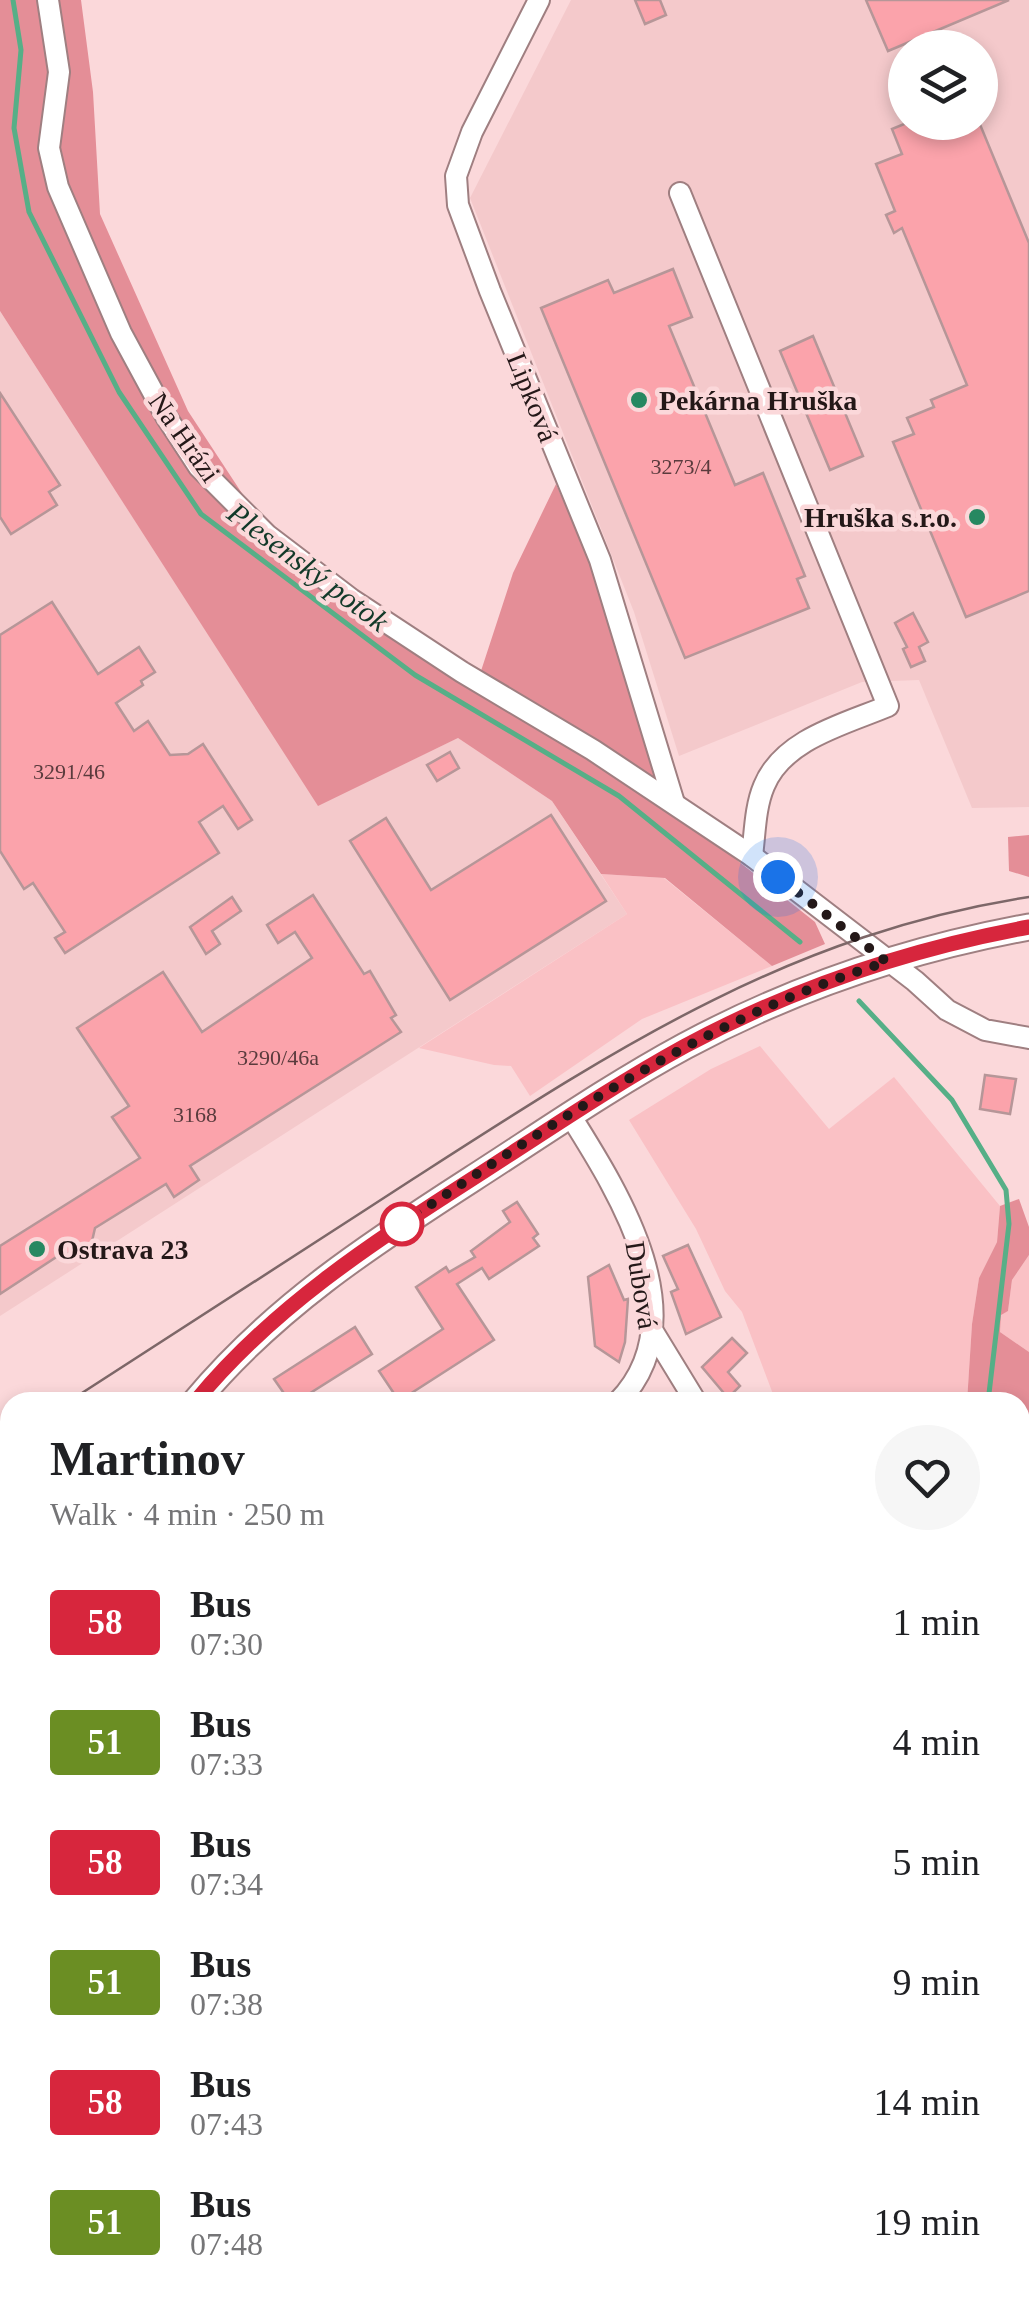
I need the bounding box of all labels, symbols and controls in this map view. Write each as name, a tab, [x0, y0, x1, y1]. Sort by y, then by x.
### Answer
map controls	[888, 30, 998, 140]
button: layers	[888, 30, 998, 140]
street label: Lipková	[501, 348, 565, 447]
place label: Pekárna Hruška	[659, 385, 857, 416]
street label: Na Hrázi	[143, 387, 227, 488]
marker: Pekárna Hruška	[628, 389, 650, 411]
house number: 3273/4	[650, 454, 712, 479]
water label: Plesenský potok	[221, 495, 396, 638]
place label: Hruška s.r.o.	[804, 502, 957, 533]
marker: Hruška s.r.o.	[966, 506, 988, 528]
house number: 3291/46	[33, 759, 105, 784]
your location	[753, 852, 803, 902]
house number: 3290/46a	[237, 1045, 319, 1070]
house number: 3168	[173, 1102, 217, 1127]
unlabelled marker	[381, 1203, 423, 1245]
place label: Ostrava 23	[57, 1234, 188, 1265]
marker: Ostrava 23	[26, 1238, 48, 1260]
street label: Dubová	[619, 1239, 664, 1332]
button: heart	[875, 1425, 980, 1530]
text: Martinov	[50, 1432, 245, 1485]
text: Walk · 4 min · 250 m	[50, 1496, 325, 1532]
text: Bus	[190, 1583, 251, 1625]
text: 1 min	[892, 1601, 980, 1643]
text: 58	[88, 1603, 123, 1642]
text: 07:30	[190, 1626, 263, 1662]
text: Bus	[190, 1703, 251, 1745]
text: 4 min	[892, 1721, 980, 1763]
text: 51	[88, 1723, 123, 1762]
text: 07:33	[190, 1746, 263, 1782]
text: Bus	[190, 1823, 251, 1865]
text: 5 min	[892, 1841, 980, 1883]
text: 58	[88, 1843, 123, 1882]
text: 07:34	[190, 1866, 263, 1902]
text: Bus	[190, 1943, 251, 1985]
text: 9 min	[892, 1961, 980, 2003]
text: 51	[88, 1963, 123, 2002]
text: 07:38	[190, 1986, 263, 2022]
text: Bus	[190, 2063, 251, 2105]
text: 14 min	[873, 2081, 980, 2123]
text: 58	[88, 2083, 123, 2122]
text: 07:43	[190, 2106, 263, 2142]
text: Bus	[190, 2183, 251, 2225]
text: 19 min	[873, 2201, 980, 2243]
text: 51	[88, 2203, 123, 2242]
text: 07:48	[190, 2226, 263, 2262]

